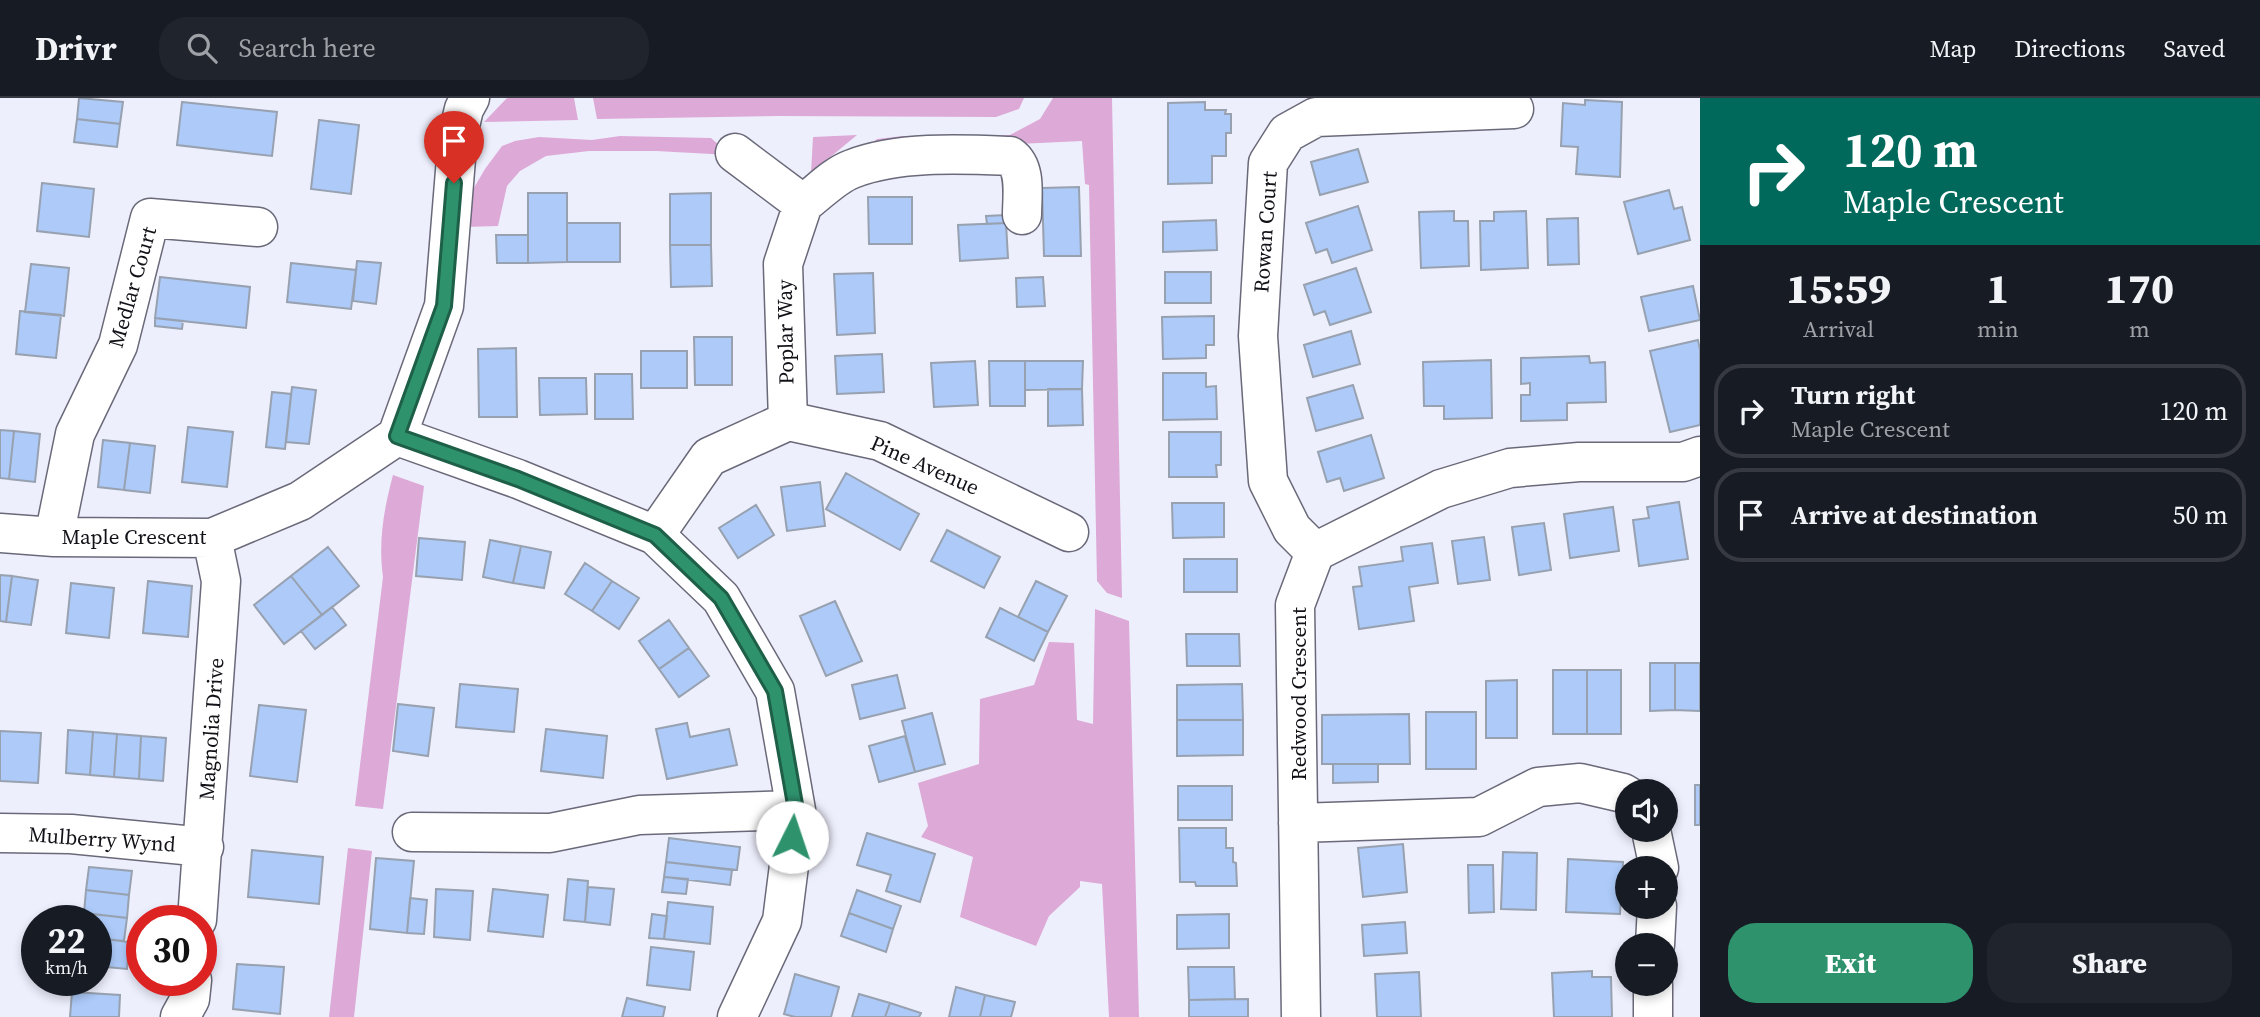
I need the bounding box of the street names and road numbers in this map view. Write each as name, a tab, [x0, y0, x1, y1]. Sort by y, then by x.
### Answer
street label: Rowan Court	[1246, 170, 1284, 294]
street label: Medlar Court	[101, 223, 163, 351]
street label: Poplar Way	[770, 279, 800, 385]
street label: Pine Avenue	[866, 428, 984, 502]
street label: Maple Crescent	[62, 522, 207, 551]
street label: Redwood Crescent	[1284, 607, 1313, 781]
street label: Magnolia Drive	[192, 657, 230, 801]
street label: Mulberry Wynd	[27, 819, 177, 859]

